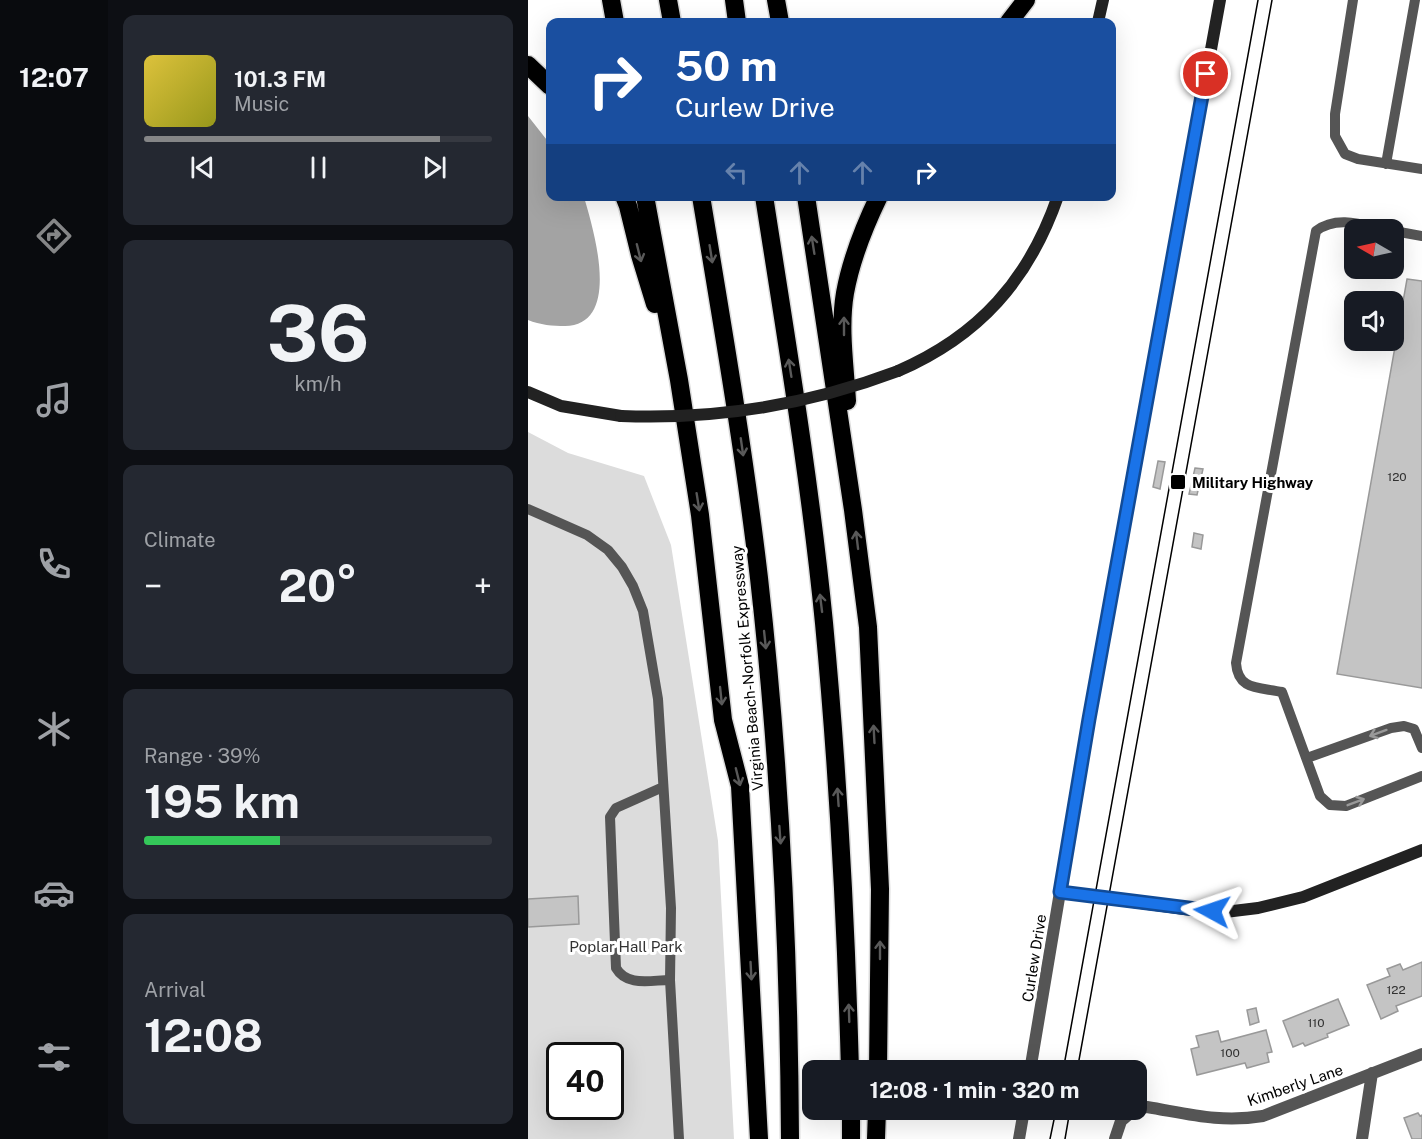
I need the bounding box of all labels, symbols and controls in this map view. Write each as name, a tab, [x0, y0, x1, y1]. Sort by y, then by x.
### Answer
text: 50 m	[675, 41, 778, 90]
icon: right	[576, 42, 654, 120]
pin	[1180, 48, 1231, 99]
icon: arrive	[1189, 57, 1222, 90]
text: 12:07	[19, 61, 89, 93]
text: 101.3 FM	[234, 66, 326, 92]
text: Curlew Drive	[675, 91, 835, 123]
text: Music	[234, 92, 289, 116]
icon: previous	[186, 151, 219, 184]
icon: pause	[302, 151, 335, 184]
icon: next	[418, 151, 451, 184]
icon: left	[720, 156, 753, 189]
icon: ahead	[783, 156, 816, 189]
icon: ahead	[846, 156, 879, 189]
icon: right	[909, 156, 942, 189]
icon: directions	[33, 215, 75, 257]
north arrow	[1344, 219, 1404, 279]
map controls	[1344, 219, 1404, 351]
one-way arrow	[808, 235, 819, 255]
one-way arrow	[634, 243, 646, 262]
one-way arrow	[705, 244, 716, 264]
text: 36	[266, 287, 370, 379]
button: sound	[1344, 291, 1404, 351]
one-way arrow	[838, 317, 850, 337]
one-way arrow	[785, 358, 796, 378]
text: km/h	[294, 372, 342, 396]
icon: music	[33, 379, 75, 421]
one-way arrow	[736, 436, 747, 456]
house number: 120	[1387, 470, 1407, 484]
marker: Military Highway	[1169, 473, 1187, 491]
place label: Military Highway	[1192, 474, 1314, 491]
one-way arrow	[693, 492, 704, 512]
text: Climate	[144, 528, 216, 552]
one-way arrow	[851, 530, 862, 550]
icon: phone	[33, 543, 75, 585]
street label: Virginia Beach-Norfolk Expressway	[728, 545, 766, 791]
text: 20°	[279, 559, 357, 612]
text: −	[144, 567, 162, 605]
text: +	[474, 567, 492, 605]
one-way arrow	[816, 593, 827, 613]
one-way arrow	[760, 630, 771, 650]
one-way arrow	[716, 686, 727, 705]
icon: climate	[33, 708, 75, 750]
one-way arrow	[868, 724, 879, 744]
one-way arrow	[1369, 728, 1387, 739]
text: Range · 39%	[144, 744, 260, 768]
one-way arrow	[732, 767, 744, 786]
text: 195 km	[144, 775, 300, 828]
one-way arrow	[832, 787, 843, 807]
one-way arrow	[1346, 796, 1364, 807]
one-way arrow	[775, 824, 786, 844]
icon: car	[33, 872, 75, 914]
position arrow	[1180, 879, 1244, 943]
street label: Curlew Drive	[1019, 913, 1049, 1003]
park label: Poplar Hall Park	[569, 938, 683, 955]
one-way arrow	[874, 940, 886, 960]
one-way arrow	[746, 961, 757, 981]
text: Arrival	[144, 978, 206, 1002]
house number: 122	[1386, 983, 1406, 997]
one-way arrow	[843, 1003, 854, 1023]
text: 12:08	[144, 1009, 263, 1062]
house number: 110	[1307, 1016, 1325, 1030]
icon: filters	[33, 1036, 75, 1078]
speed limit sign: 40	[546, 1042, 624, 1120]
house number: 100	[1220, 1046, 1240, 1060]
street label: Kimberly Lane	[1245, 1061, 1345, 1109]
text: 12:08 · 1 min · 320 m	[870, 1077, 1079, 1103]

